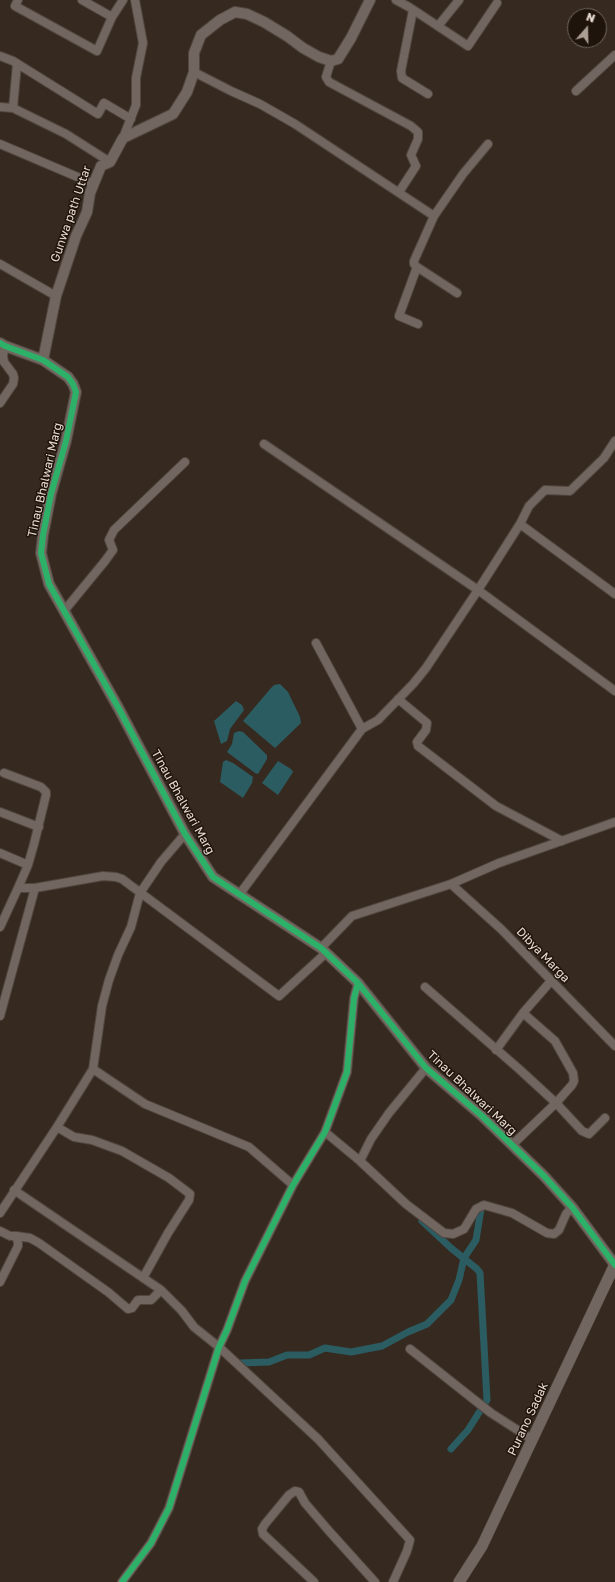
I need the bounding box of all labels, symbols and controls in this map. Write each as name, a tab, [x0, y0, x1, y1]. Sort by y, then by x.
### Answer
north arrow	[567, 8, 607, 48]
text: N	[585, 10, 597, 25]
street label: Gunwa path Uttar	[48, 164, 94, 264]
street label: Tinau Bhalwari Marg	[25, 421, 65, 539]
street label: Tinau Bhalwari Marg	[148, 747, 218, 857]
street label: Dibya Marga	[513, 925, 573, 985]
street label: Tinau Bhalwari Marg	[424, 1048, 520, 1138]
street label: Purano Sadak	[505, 1380, 551, 1458]

